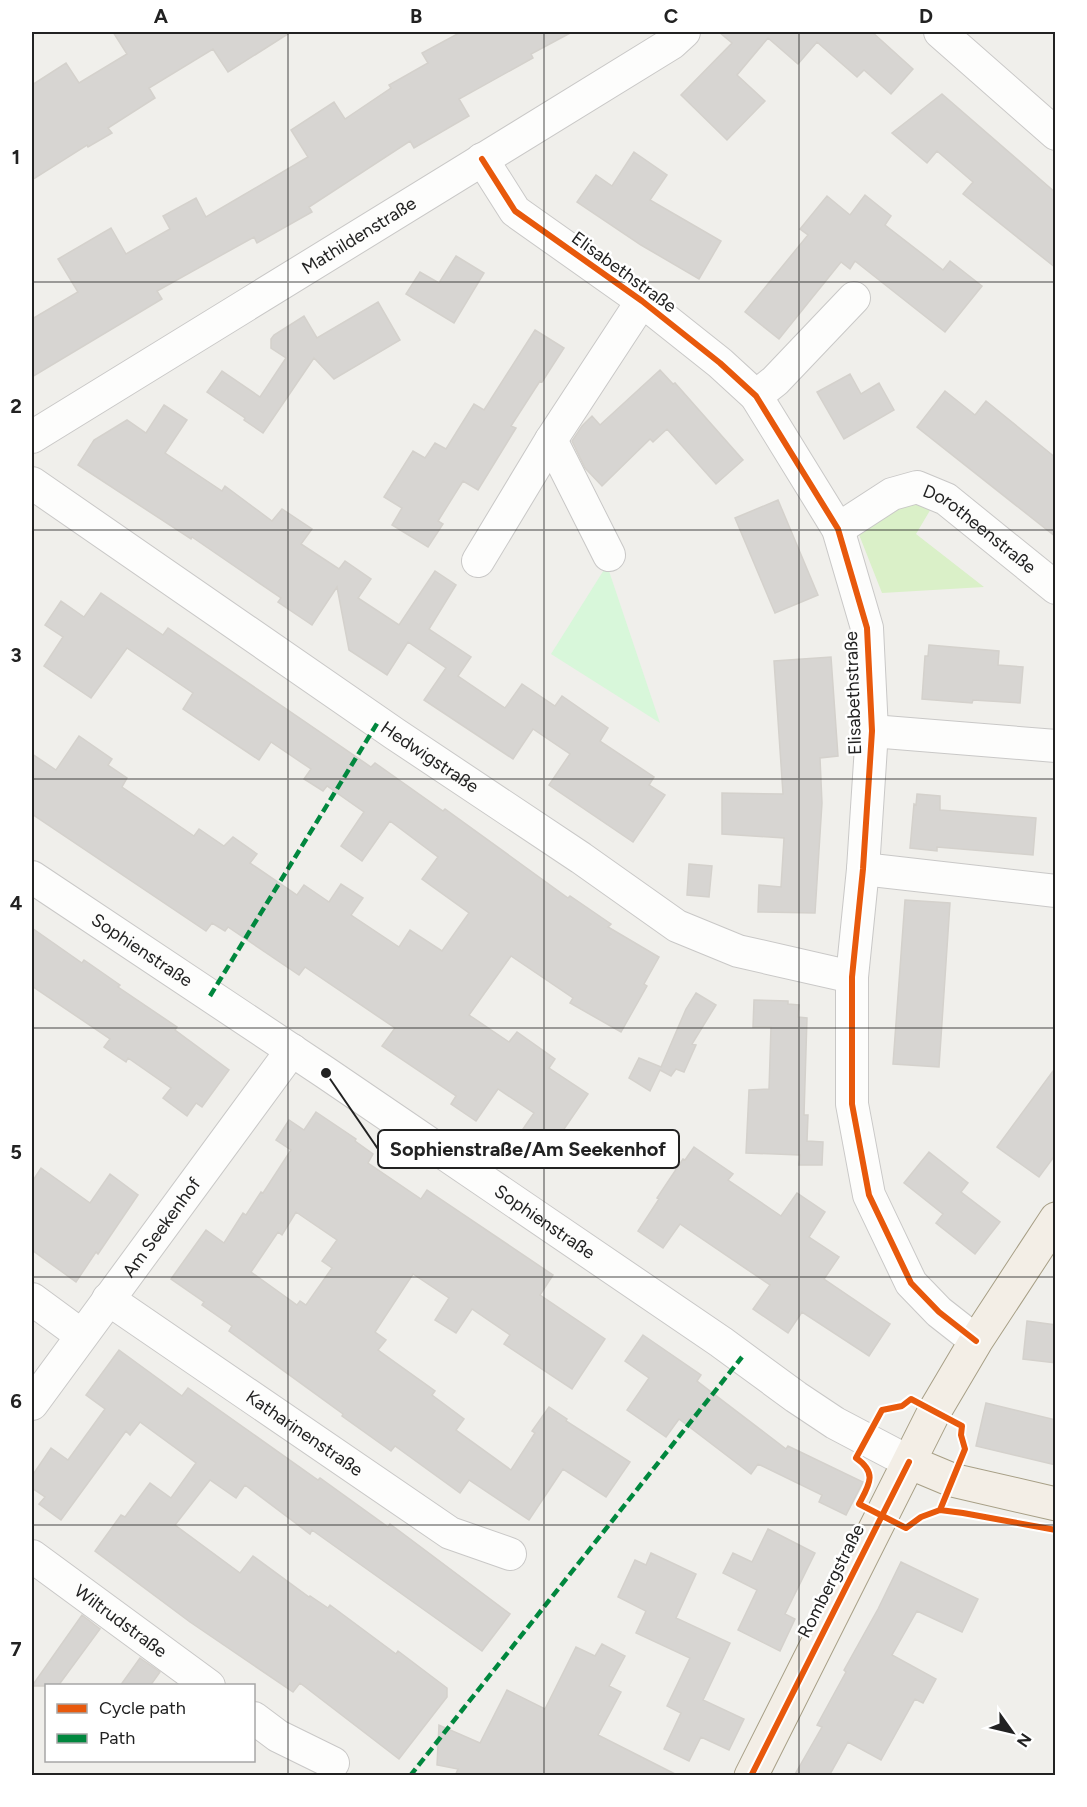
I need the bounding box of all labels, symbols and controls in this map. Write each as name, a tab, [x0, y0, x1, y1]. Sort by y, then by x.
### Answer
text: A	[154, 4, 169, 28]
text: B	[410, 4, 422, 28]
text: C	[664, 4, 678, 28]
text: D	[919, 4, 933, 28]
text: 1	[12, 145, 20, 169]
street label: Mathildenstraße	[298, 192, 420, 279]
street label: Elisabethstraße	[567, 227, 681, 317]
text: 2	[10, 394, 22, 418]
street label: Dorotheenstraße	[920, 480, 1041, 578]
street label: Elisabethstraße	[840, 630, 866, 755]
text: 3	[10, 643, 22, 667]
street label: Hedwigstraße	[376, 716, 483, 798]
text: 4	[10, 891, 23, 915]
street label: Sophienstraße	[87, 909, 197, 992]
callout: Sophienstraße/Am Seekenhof	[378, 1130, 679, 1168]
text: Sophienstraße/Am Seekenhof	[390, 1137, 666, 1161]
text: 5	[10, 1140, 22, 1164]
street label: Am Seekenhof	[118, 1173, 206, 1282]
street label: Sophienstraße	[490, 1180, 599, 1264]
street label: Katharinenstraße	[242, 1386, 367, 1481]
text: 6	[10, 1389, 22, 1413]
street label: Rombergstraße	[793, 1520, 869, 1641]
street label: Wiltrudstraße	[70, 1580, 171, 1662]
text: 7	[10, 1637, 22, 1661]
legend	[45, 1684, 255, 1762]
text: Cycle path	[99, 1697, 186, 1719]
north arrow	[982, 1702, 1042, 1762]
text: Path	[99, 1727, 135, 1749]
text: N	[1013, 1730, 1035, 1751]

